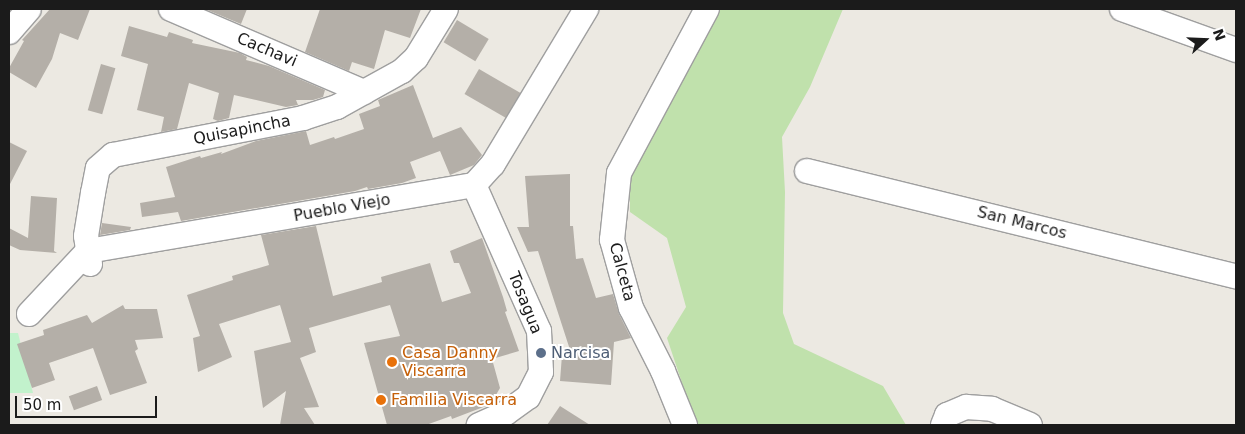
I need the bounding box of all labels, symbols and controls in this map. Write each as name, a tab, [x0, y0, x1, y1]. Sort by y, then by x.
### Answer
north arrow	[1180, 15, 1230, 65]
text: N	[1210, 27, 1229, 43]
street label: Cachavi	[234, 29, 300, 71]
street label: Quisapincha	[192, 111, 292, 149]
street label: Pueblo Viejo	[292, 190, 392, 226]
street label: San Marcos	[975, 203, 1069, 243]
street label: Calceta	[605, 240, 639, 304]
street label: Tosagua	[504, 269, 546, 337]
place label: Casa Danny Viscarra	[402, 343, 498, 381]
place label: Narcisa	[551, 343, 610, 363]
marker: Narcisa	[535, 347, 547, 359]
marker: Casa Danny Viscarra	[386, 356, 398, 368]
scale bar	[18, 386, 160, 418]
place label: Familia Viscarra	[391, 390, 517, 410]
marker: Familia Viscarra	[375, 394, 387, 406]
text: 50 m	[23, 396, 61, 414]

